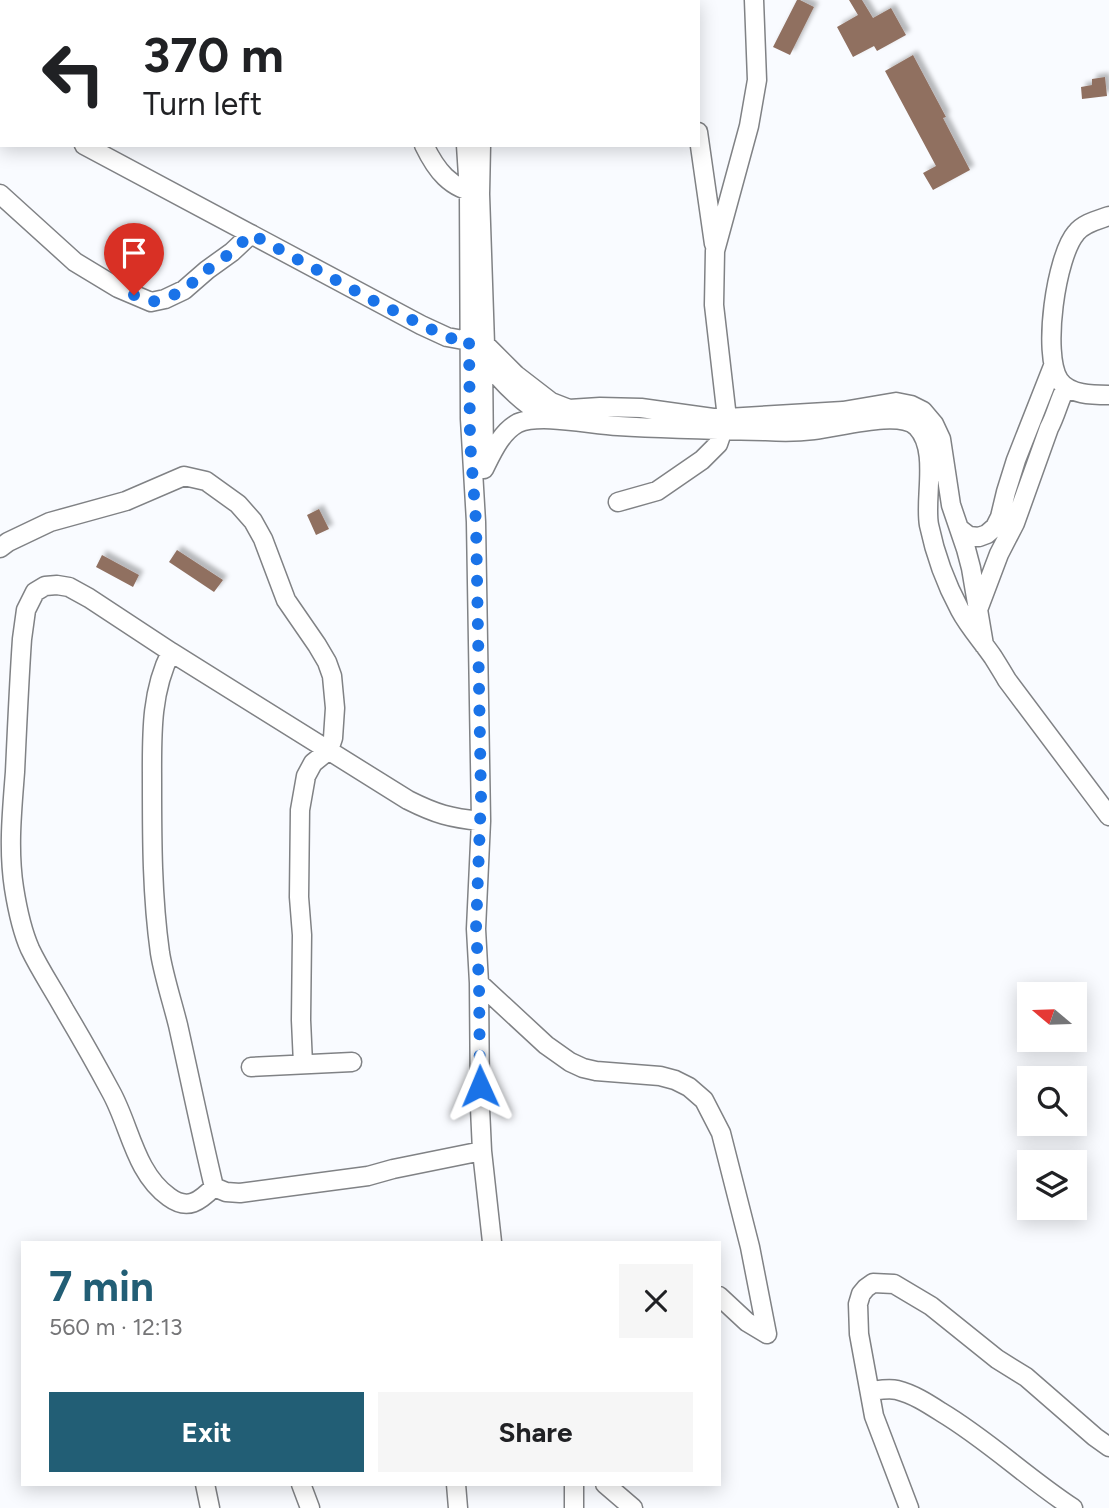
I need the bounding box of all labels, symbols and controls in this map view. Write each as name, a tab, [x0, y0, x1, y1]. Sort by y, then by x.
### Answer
text: 370 m	[143, 25, 284, 84]
icon: left	[28, 28, 119, 119]
text: Turn left	[143, 85, 262, 123]
pin	[104, 223, 164, 295]
icon: arrive	[115, 234, 153, 272]
north arrow	[1017, 982, 1087, 1052]
map controls	[1017, 982, 1087, 1220]
position arrow	[443, 1049, 517, 1123]
button: search	[1017, 1066, 1087, 1136]
button: layers	[1017, 1150, 1087, 1220]
text: 7 min	[49, 1261, 154, 1312]
button: close	[619, 1264, 693, 1338]
text: 560 m · 12:13	[49, 1313, 183, 1341]
button: Exit	[49, 1392, 364, 1472]
button: Share	[378, 1392, 693, 1472]

